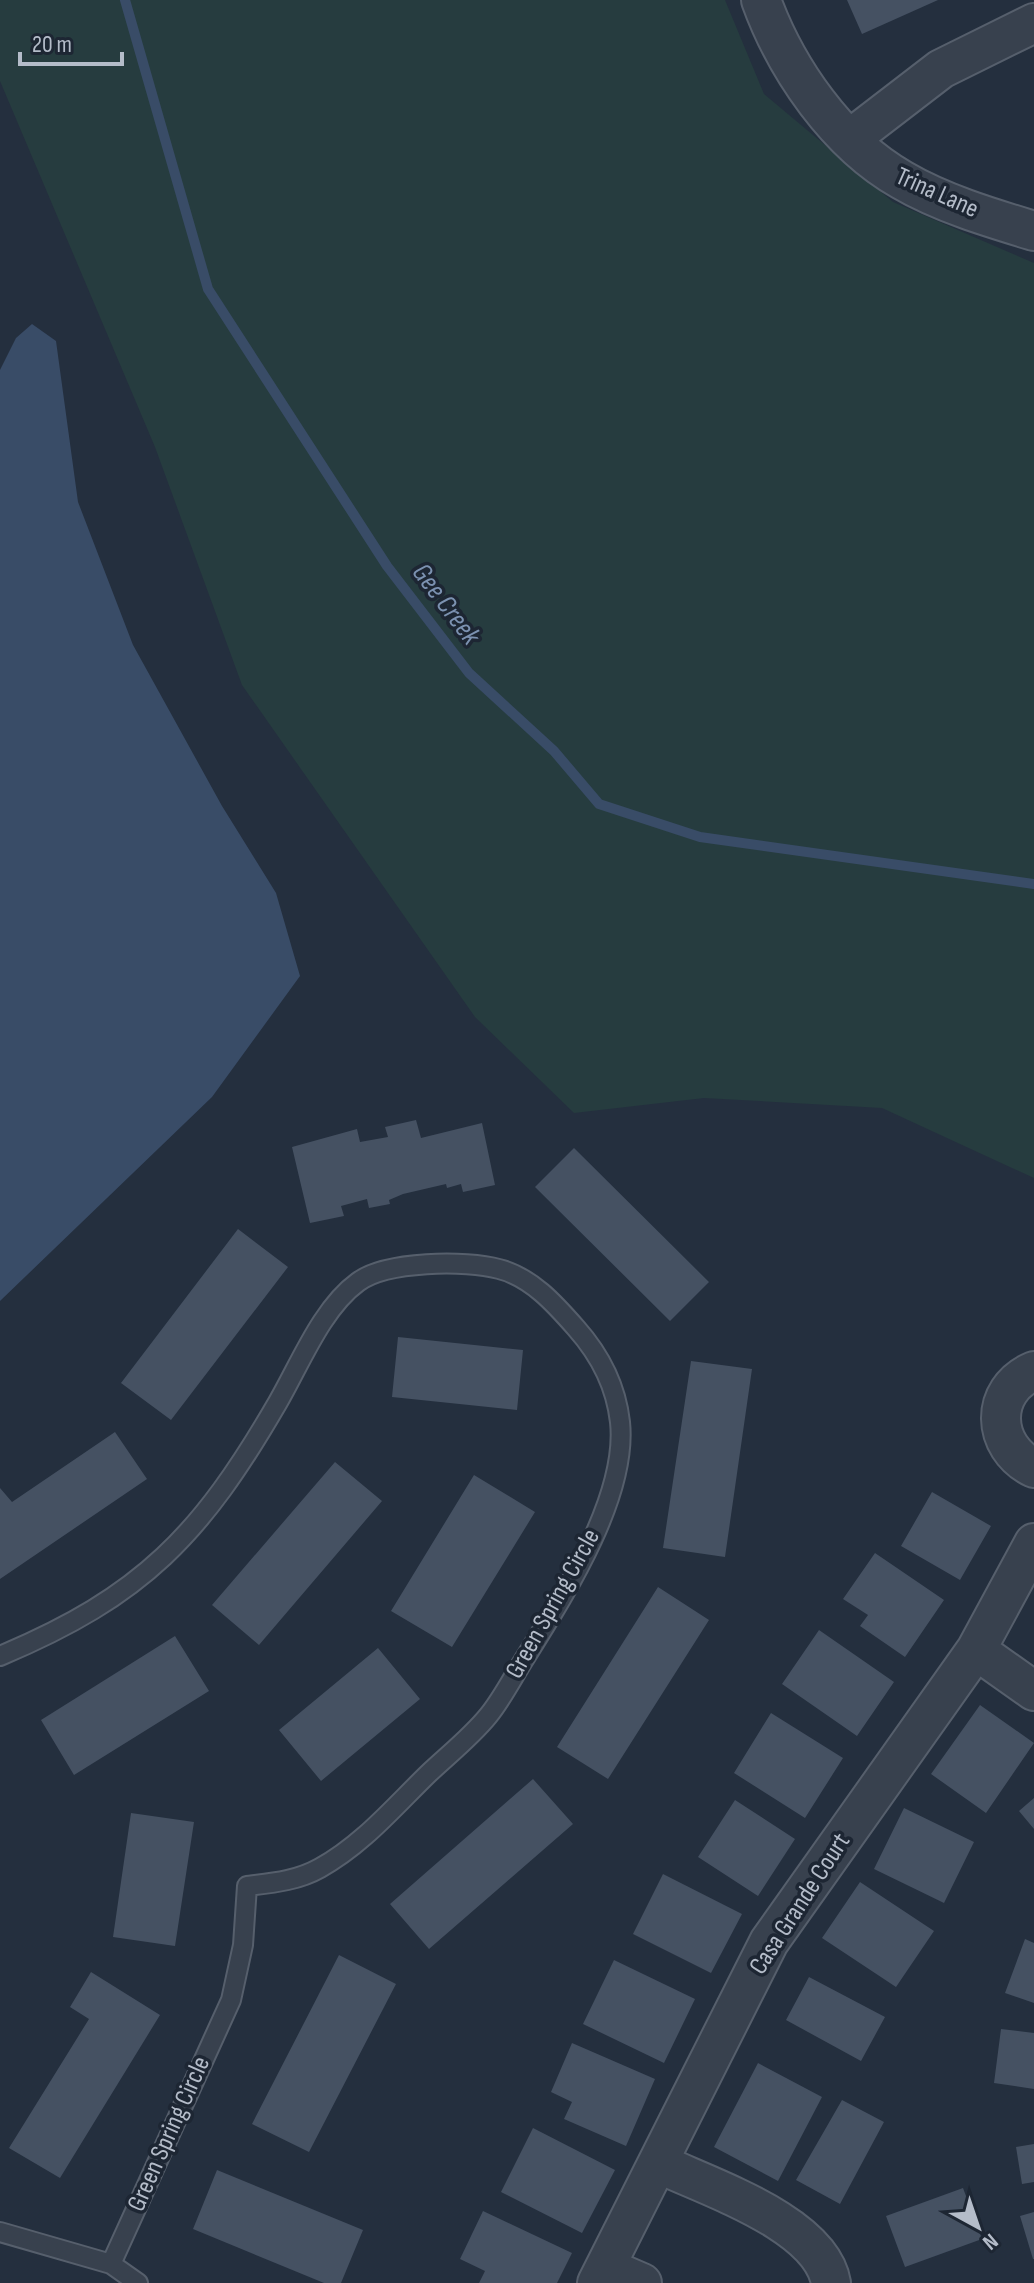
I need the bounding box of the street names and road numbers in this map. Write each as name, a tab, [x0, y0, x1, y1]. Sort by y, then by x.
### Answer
street label: Trina Lane	[891, 161, 983, 225]
street label: Green Spring Circle	[499, 1524, 607, 1684]
street label: Casa Grande Court	[743, 1828, 857, 1980]
street label: Green Spring Circle	[121, 2052, 217, 2216]

